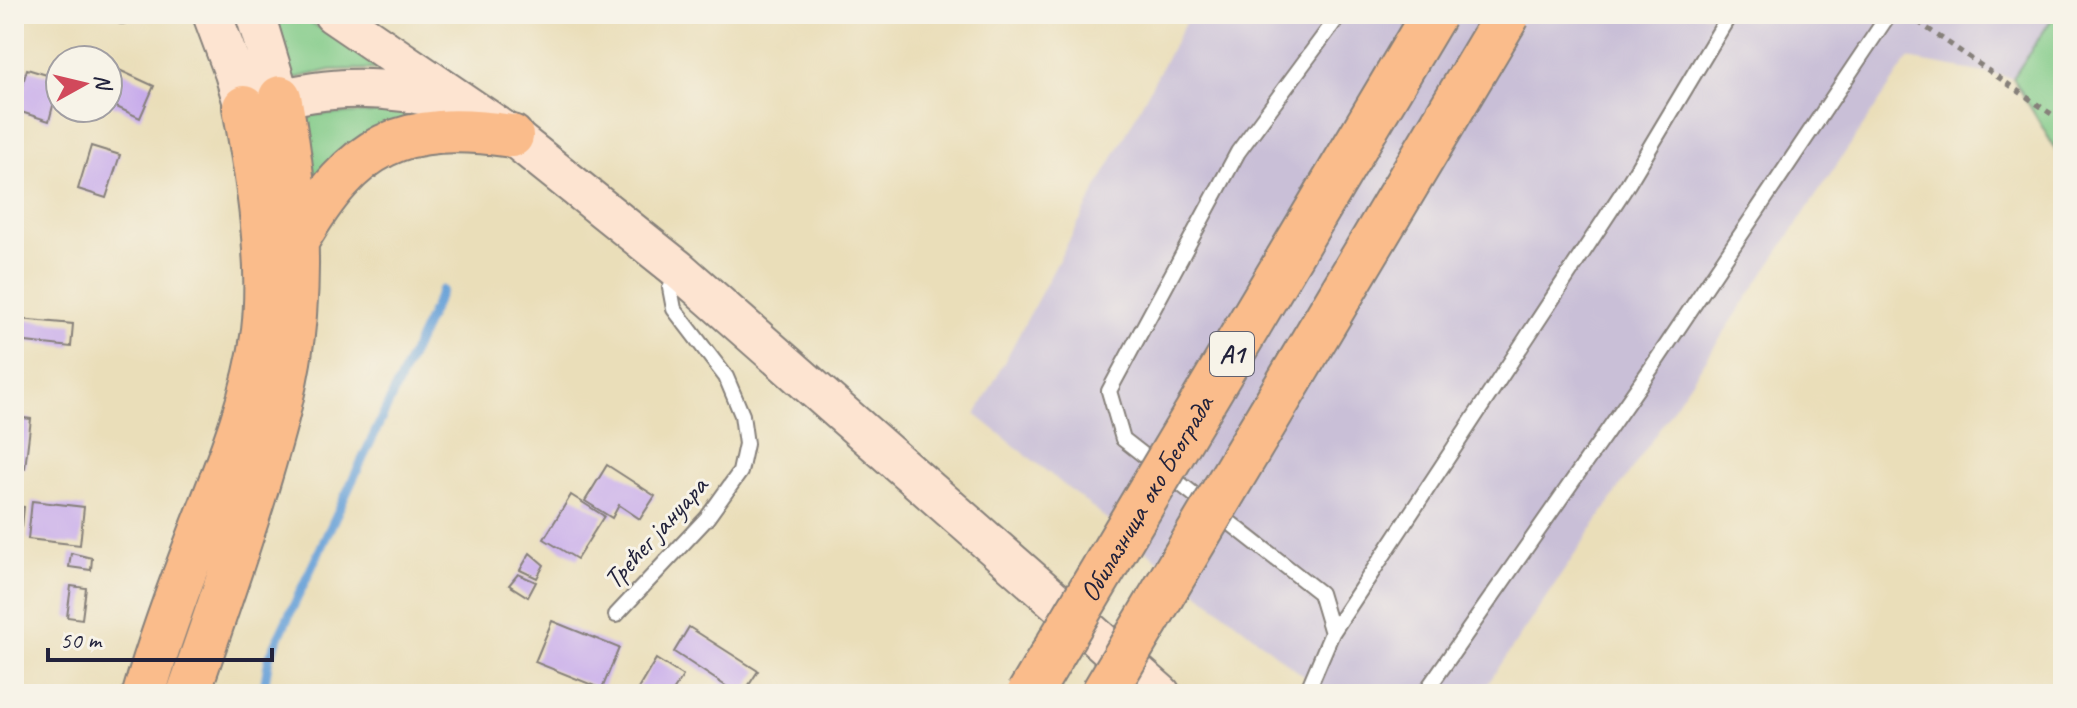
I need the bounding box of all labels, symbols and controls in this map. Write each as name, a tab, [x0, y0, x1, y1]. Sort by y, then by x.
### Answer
north arrow	[44, 44, 124, 124]
text: N	[88, 73, 118, 93]
road number: A1	[1210, 332, 1254, 376]
street label: Обилазница око Београда	[1071, 387, 1222, 608]
street label: Трећег јануара	[596, 468, 716, 596]
scale bar	[48, 612, 272, 662]
text: 50 m	[60, 625, 103, 655]

